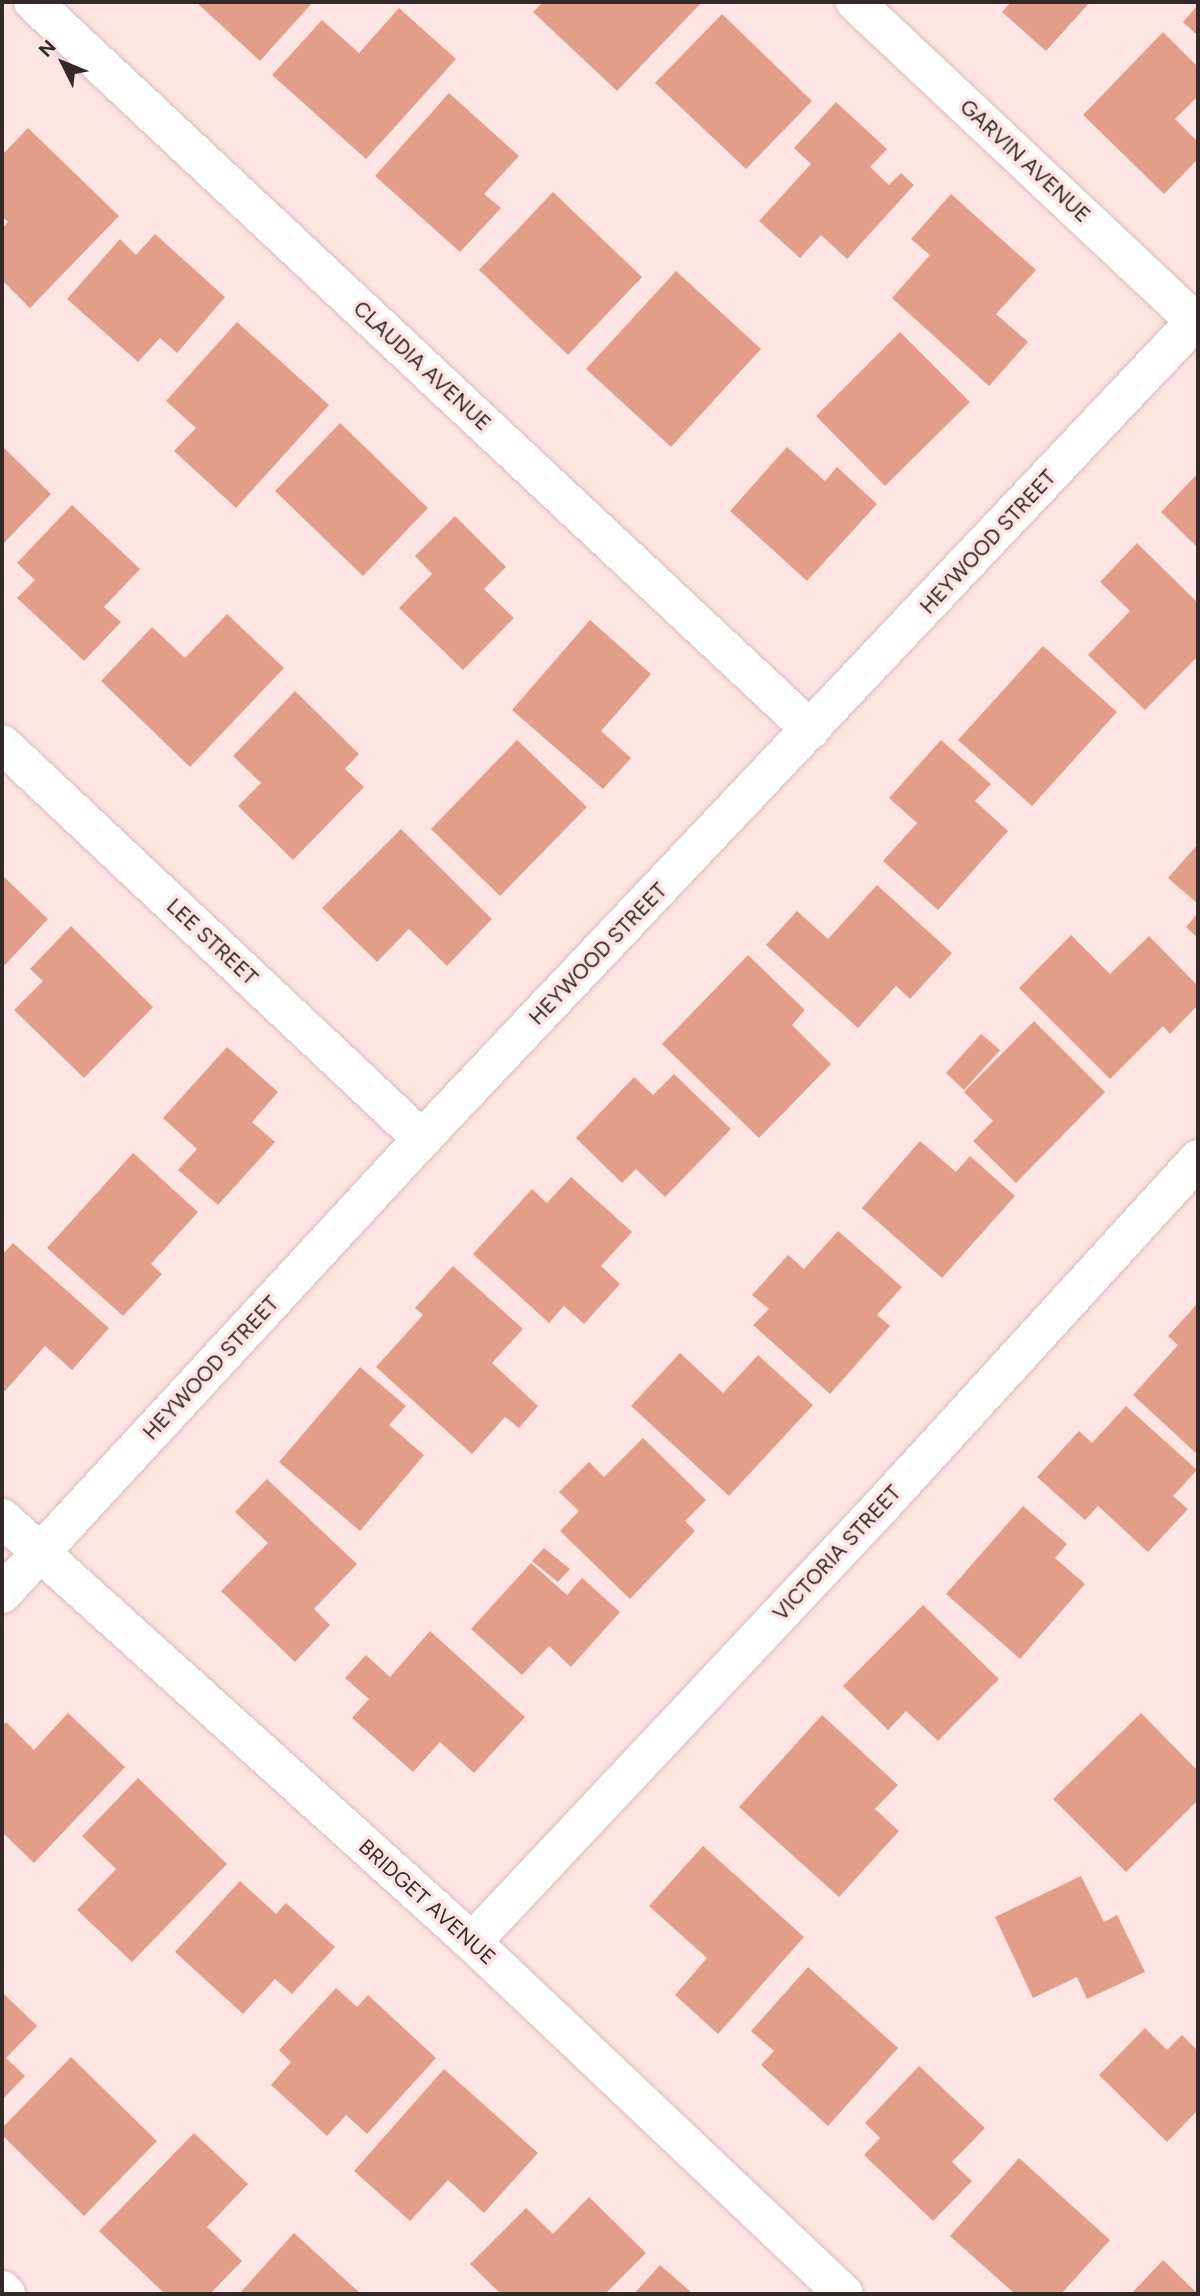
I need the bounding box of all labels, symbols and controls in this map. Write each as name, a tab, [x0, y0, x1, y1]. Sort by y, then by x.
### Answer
north arrow	[28, 28, 98, 98]
text: N	[34, 35, 61, 62]
street label: GARVIN AVENUE	[955, 94, 1095, 228]
street label: CLAUDIA AVENUE	[348, 296, 496, 436]
street label: HEYWOOD STREET	[915, 465, 1061, 619]
street label: HEYWOOD STREET	[524, 878, 672, 1030]
street label: LEE STREET	[161, 894, 263, 990]
street label: HEYWOOD STREET	[138, 1291, 284, 1445]
street label: VICTORIA STREET	[768, 1480, 906, 1626]
street label: BRIDGET AVENUE	[354, 1834, 500, 1970]

